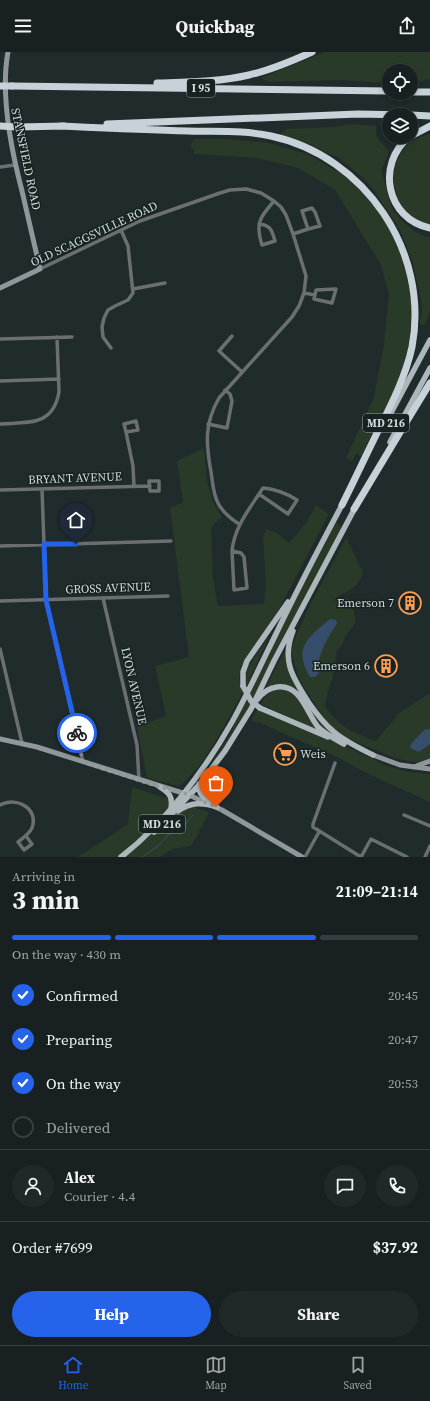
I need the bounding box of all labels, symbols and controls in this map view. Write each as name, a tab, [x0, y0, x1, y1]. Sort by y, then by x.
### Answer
text: Quickbag	[176, 14, 254, 39]
icon: menu	[12, 15, 34, 37]
icon: share	[396, 15, 418, 37]
map controls	[382, 64, 418, 144]
button: locate	[382, 64, 418, 100]
road number: I 95	[187, 79, 215, 97]
street label: STANSFIELD ROAD	[7, 107, 45, 211]
button: layers	[382, 108, 418, 144]
street label: OLD SCAGGSVILLE ROAD	[28, 198, 160, 270]
road number: MD 216	[363, 414, 409, 432]
street label: BRYANT AVENUE	[28, 468, 122, 488]
pin	[59, 503, 93, 544]
icon: home	[65, 509, 87, 531]
street label: GROSS AVENUE	[65, 579, 151, 597]
building icon: Emerson 7	[397, 590, 423, 616]
place label: Emerson 7	[337, 595, 394, 611]
street label: LYON AVENUE	[117, 646, 151, 726]
building icon: Emerson 6	[373, 653, 399, 679]
place label: Emerson 6	[313, 658, 370, 674]
courier	[57, 713, 97, 753]
icon: bike	[66, 722, 88, 744]
supermarket icon: Weis	[272, 741, 298, 767]
place label: Weis	[300, 746, 326, 762]
pin	[199, 766, 233, 807]
icon: bag	[205, 772, 227, 794]
road number: MD 216	[139, 815, 185, 833]
text: Arriving in	[12, 868, 75, 885]
text: 21:09–21:14	[336, 881, 418, 902]
text: 3 min	[12, 882, 79, 918]
text: On the way · 430 m	[12, 946, 121, 963]
icon: check	[12, 984, 34, 1006]
text: Confirmed	[46, 985, 118, 1006]
text: 20:45	[388, 987, 418, 1004]
icon: check	[12, 1028, 34, 1050]
text: Preparing	[46, 1029, 112, 1050]
text: 20:47	[388, 1031, 418, 1048]
icon: check	[12, 1072, 34, 1094]
text: On the way	[46, 1073, 121, 1094]
text: 20:53	[388, 1075, 418, 1092]
text: Delivered	[46, 1117, 110, 1138]
button: person	[12, 1165, 54, 1207]
button: chat	[324, 1165, 366, 1207]
button: phone	[376, 1165, 418, 1207]
text: Alex	[64, 1167, 95, 1188]
text: Courier · 4.4	[64, 1188, 135, 1205]
text: Order #7699	[12, 1237, 93, 1258]
text: $37.92	[373, 1237, 418, 1258]
button: Help	[12, 1291, 211, 1337]
button: Share	[219, 1291, 418, 1337]
tab: Home	[58, 1354, 88, 1393]
tab: Map	[205, 1354, 227, 1393]
tab: Saved	[344, 1354, 372, 1393]

